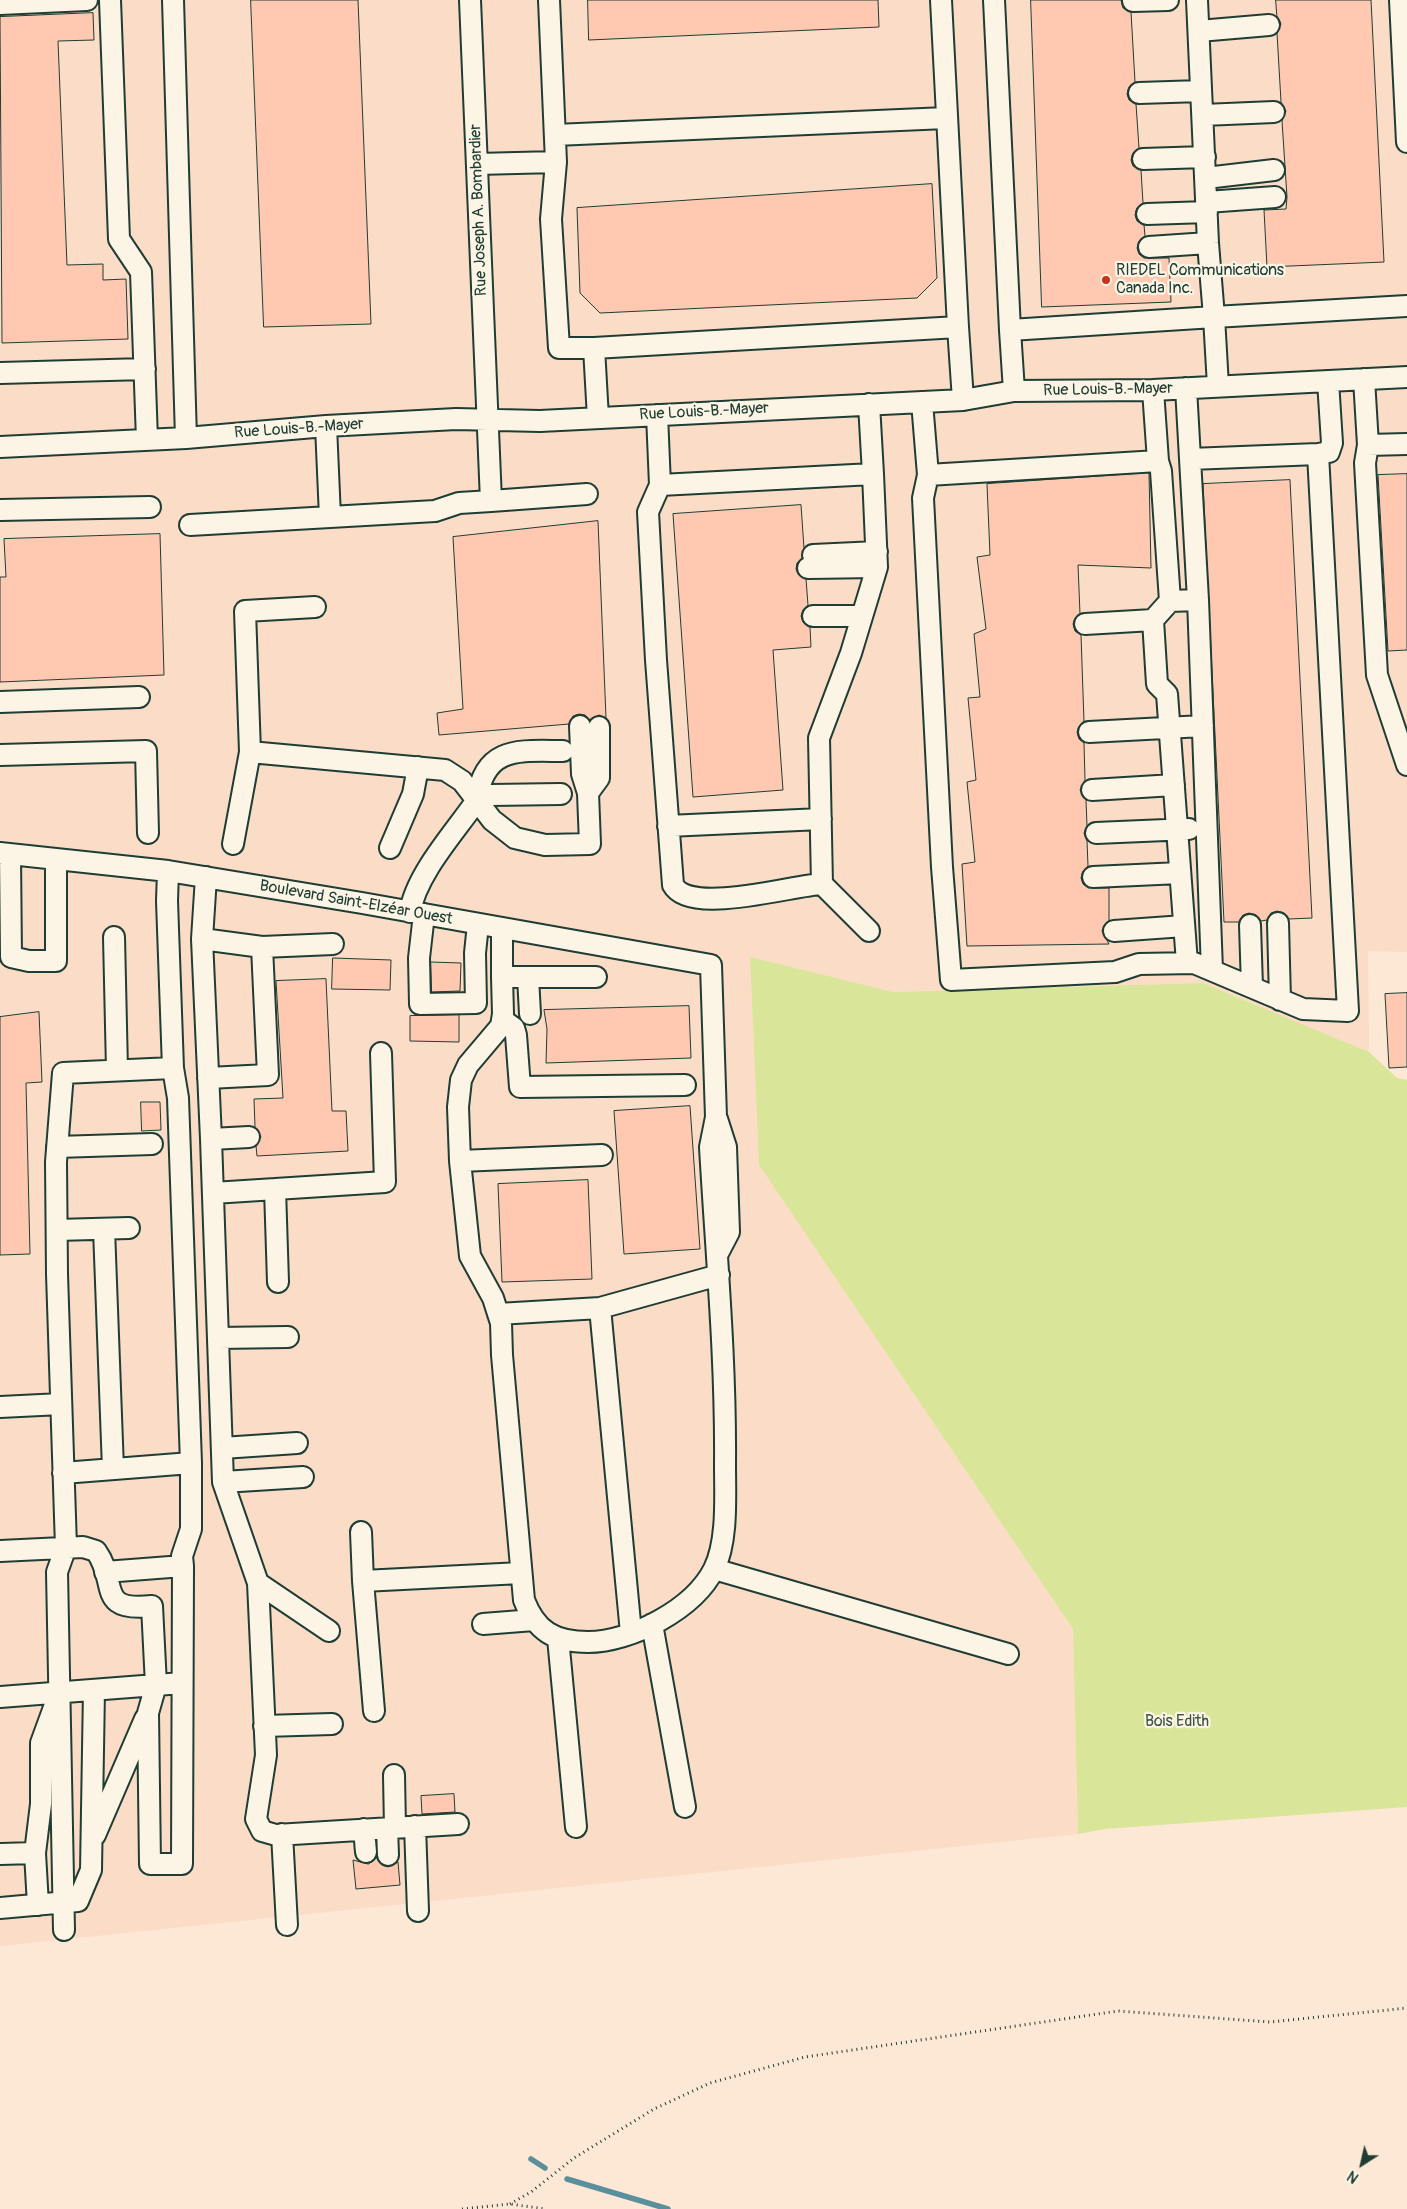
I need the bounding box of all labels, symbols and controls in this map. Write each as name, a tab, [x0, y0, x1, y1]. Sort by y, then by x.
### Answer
street label: Rue Joseph A. Bombardier	[466, 124, 492, 296]
place label: RIEDEL Communications Canada Inc.	[1116, 261, 1284, 299]
marker: RIEDEL Communications Canada Inc.	[1100, 274, 1112, 286]
street label: Rue Louis-B.-Mayer	[1043, 379, 1173, 401]
street label: Rue Louis-B.-Mayer	[639, 399, 769, 425]
street label: Rue Louis-B.-Mayer	[234, 415, 364, 443]
street label: Boulevard Saint-Elzéar Ouest	[258, 877, 454, 929]
park label: Bois Edith	[1145, 1712, 1209, 1732]
north arrow	[1337, 2139, 1387, 2189]
text: N	[1344, 2167, 1362, 2186]

